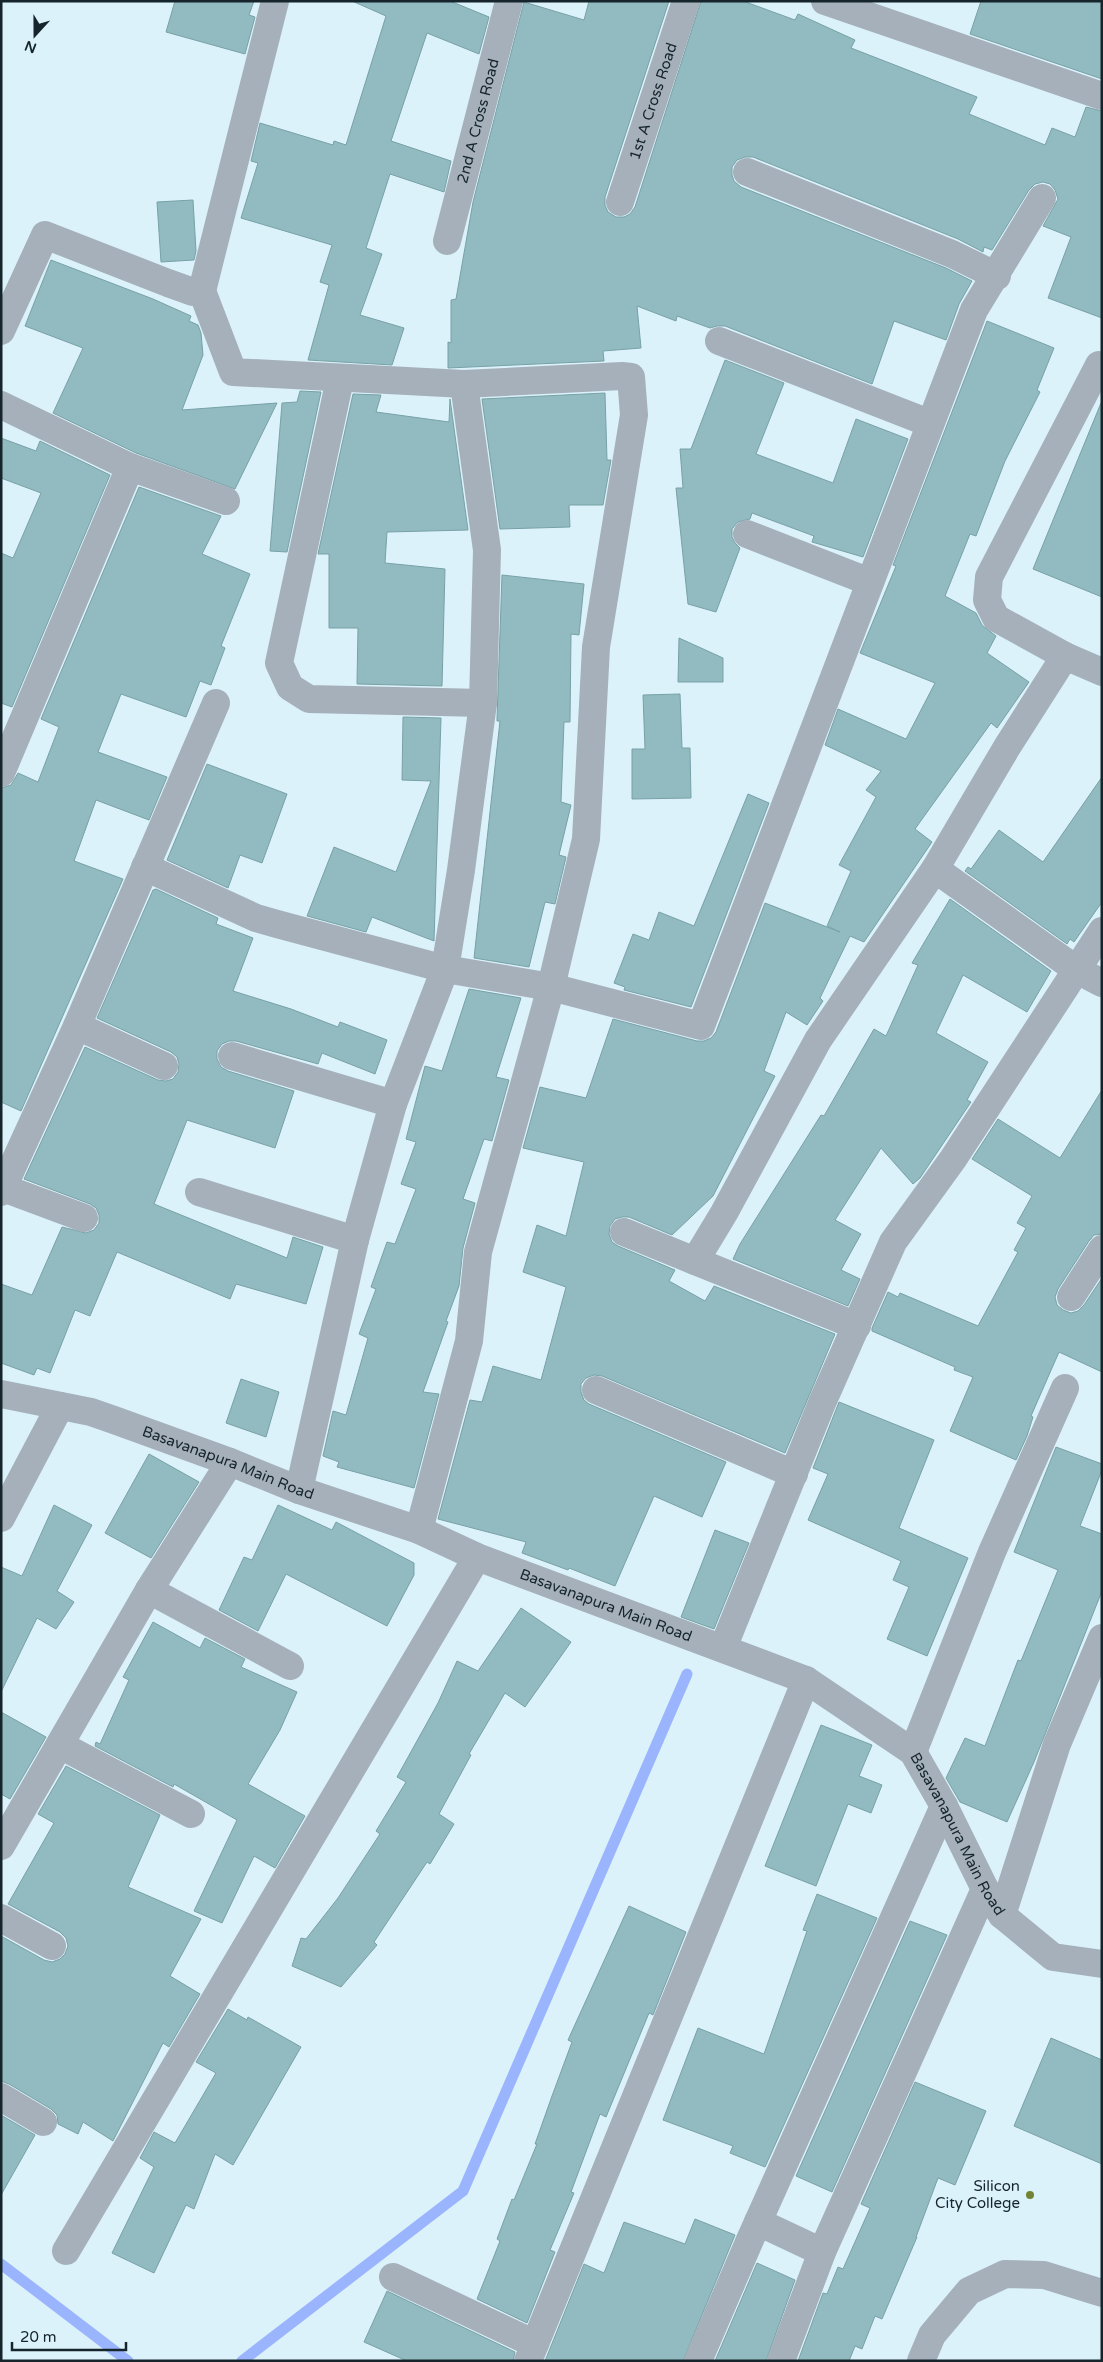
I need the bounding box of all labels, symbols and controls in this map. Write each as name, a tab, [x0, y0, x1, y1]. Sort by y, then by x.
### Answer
north arrow	[10, 10, 60, 60]
text: N	[22, 37, 39, 57]
street label: 1st A Cross Road	[625, 40, 681, 162]
street label: 2nd A Cross Road	[453, 57, 503, 185]
street label: Basavanapura Main Road	[140, 1422, 316, 1503]
street label: Basavanapura Main Road	[517, 1565, 694, 1646]
street label: Basavanapura Main Road	[906, 1749, 1009, 1919]
place label: Silicon City College	[935, 2177, 1020, 2212]
marker: Silicon City College	[1024, 2189, 1036, 2201]
scale bar	[12, 2320, 126, 2352]
text: 20 m	[20, 2328, 57, 2346]

